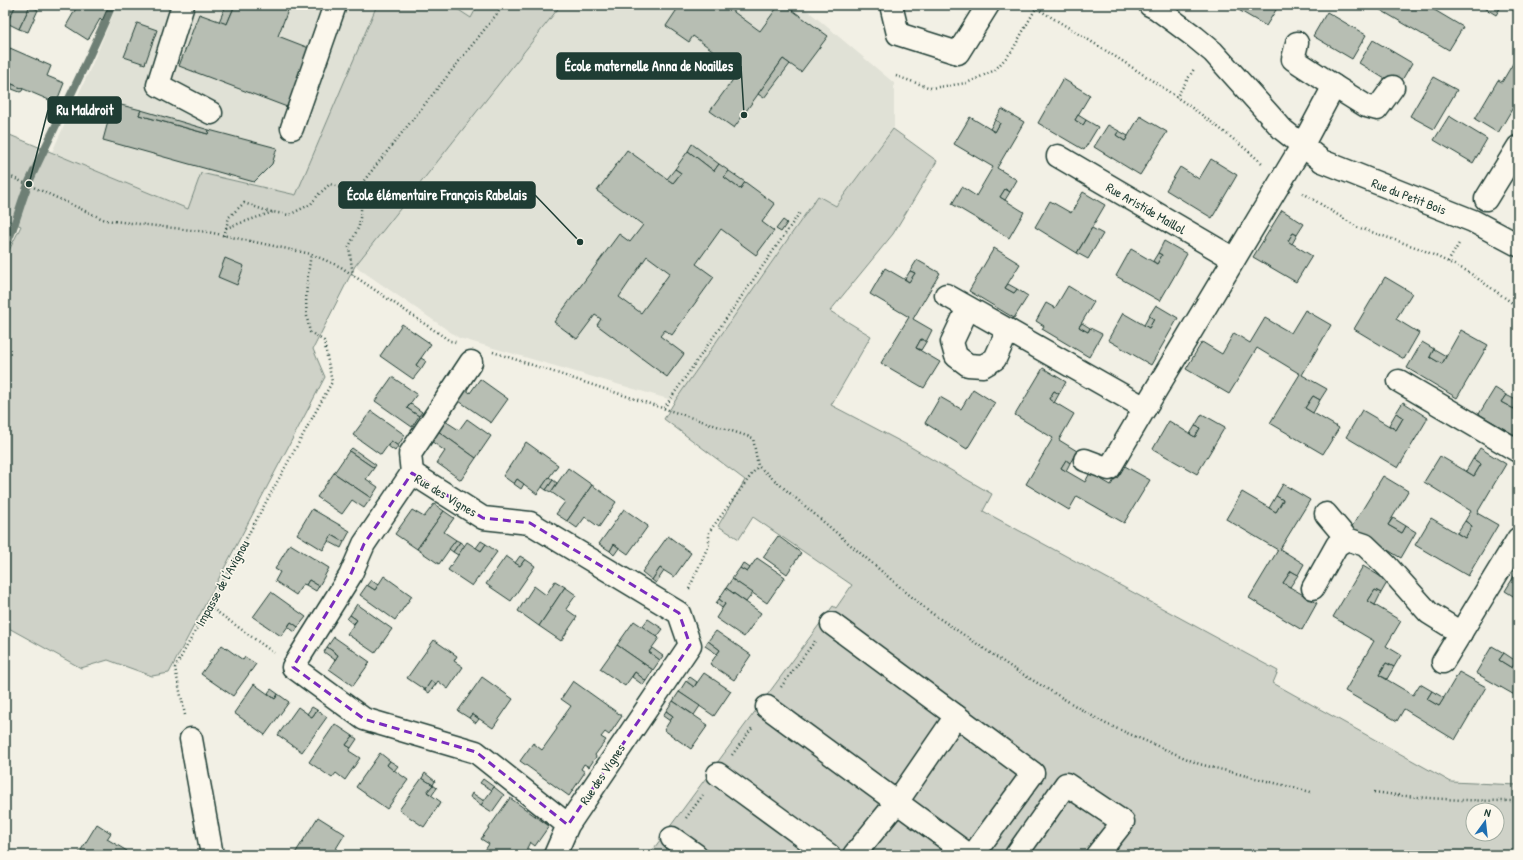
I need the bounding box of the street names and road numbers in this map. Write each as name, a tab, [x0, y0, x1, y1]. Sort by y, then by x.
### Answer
street label: Rue du Petit Bois	[1369, 174, 1449, 218]
street label: Rue Aristide Maillol	[1103, 178, 1190, 238]
street label: Rue des Vignes	[412, 469, 480, 521]
street label: Impasse de l'Avignou	[191, 537, 253, 629]
street label: Rue des Vignes	[575, 740, 629, 808]

